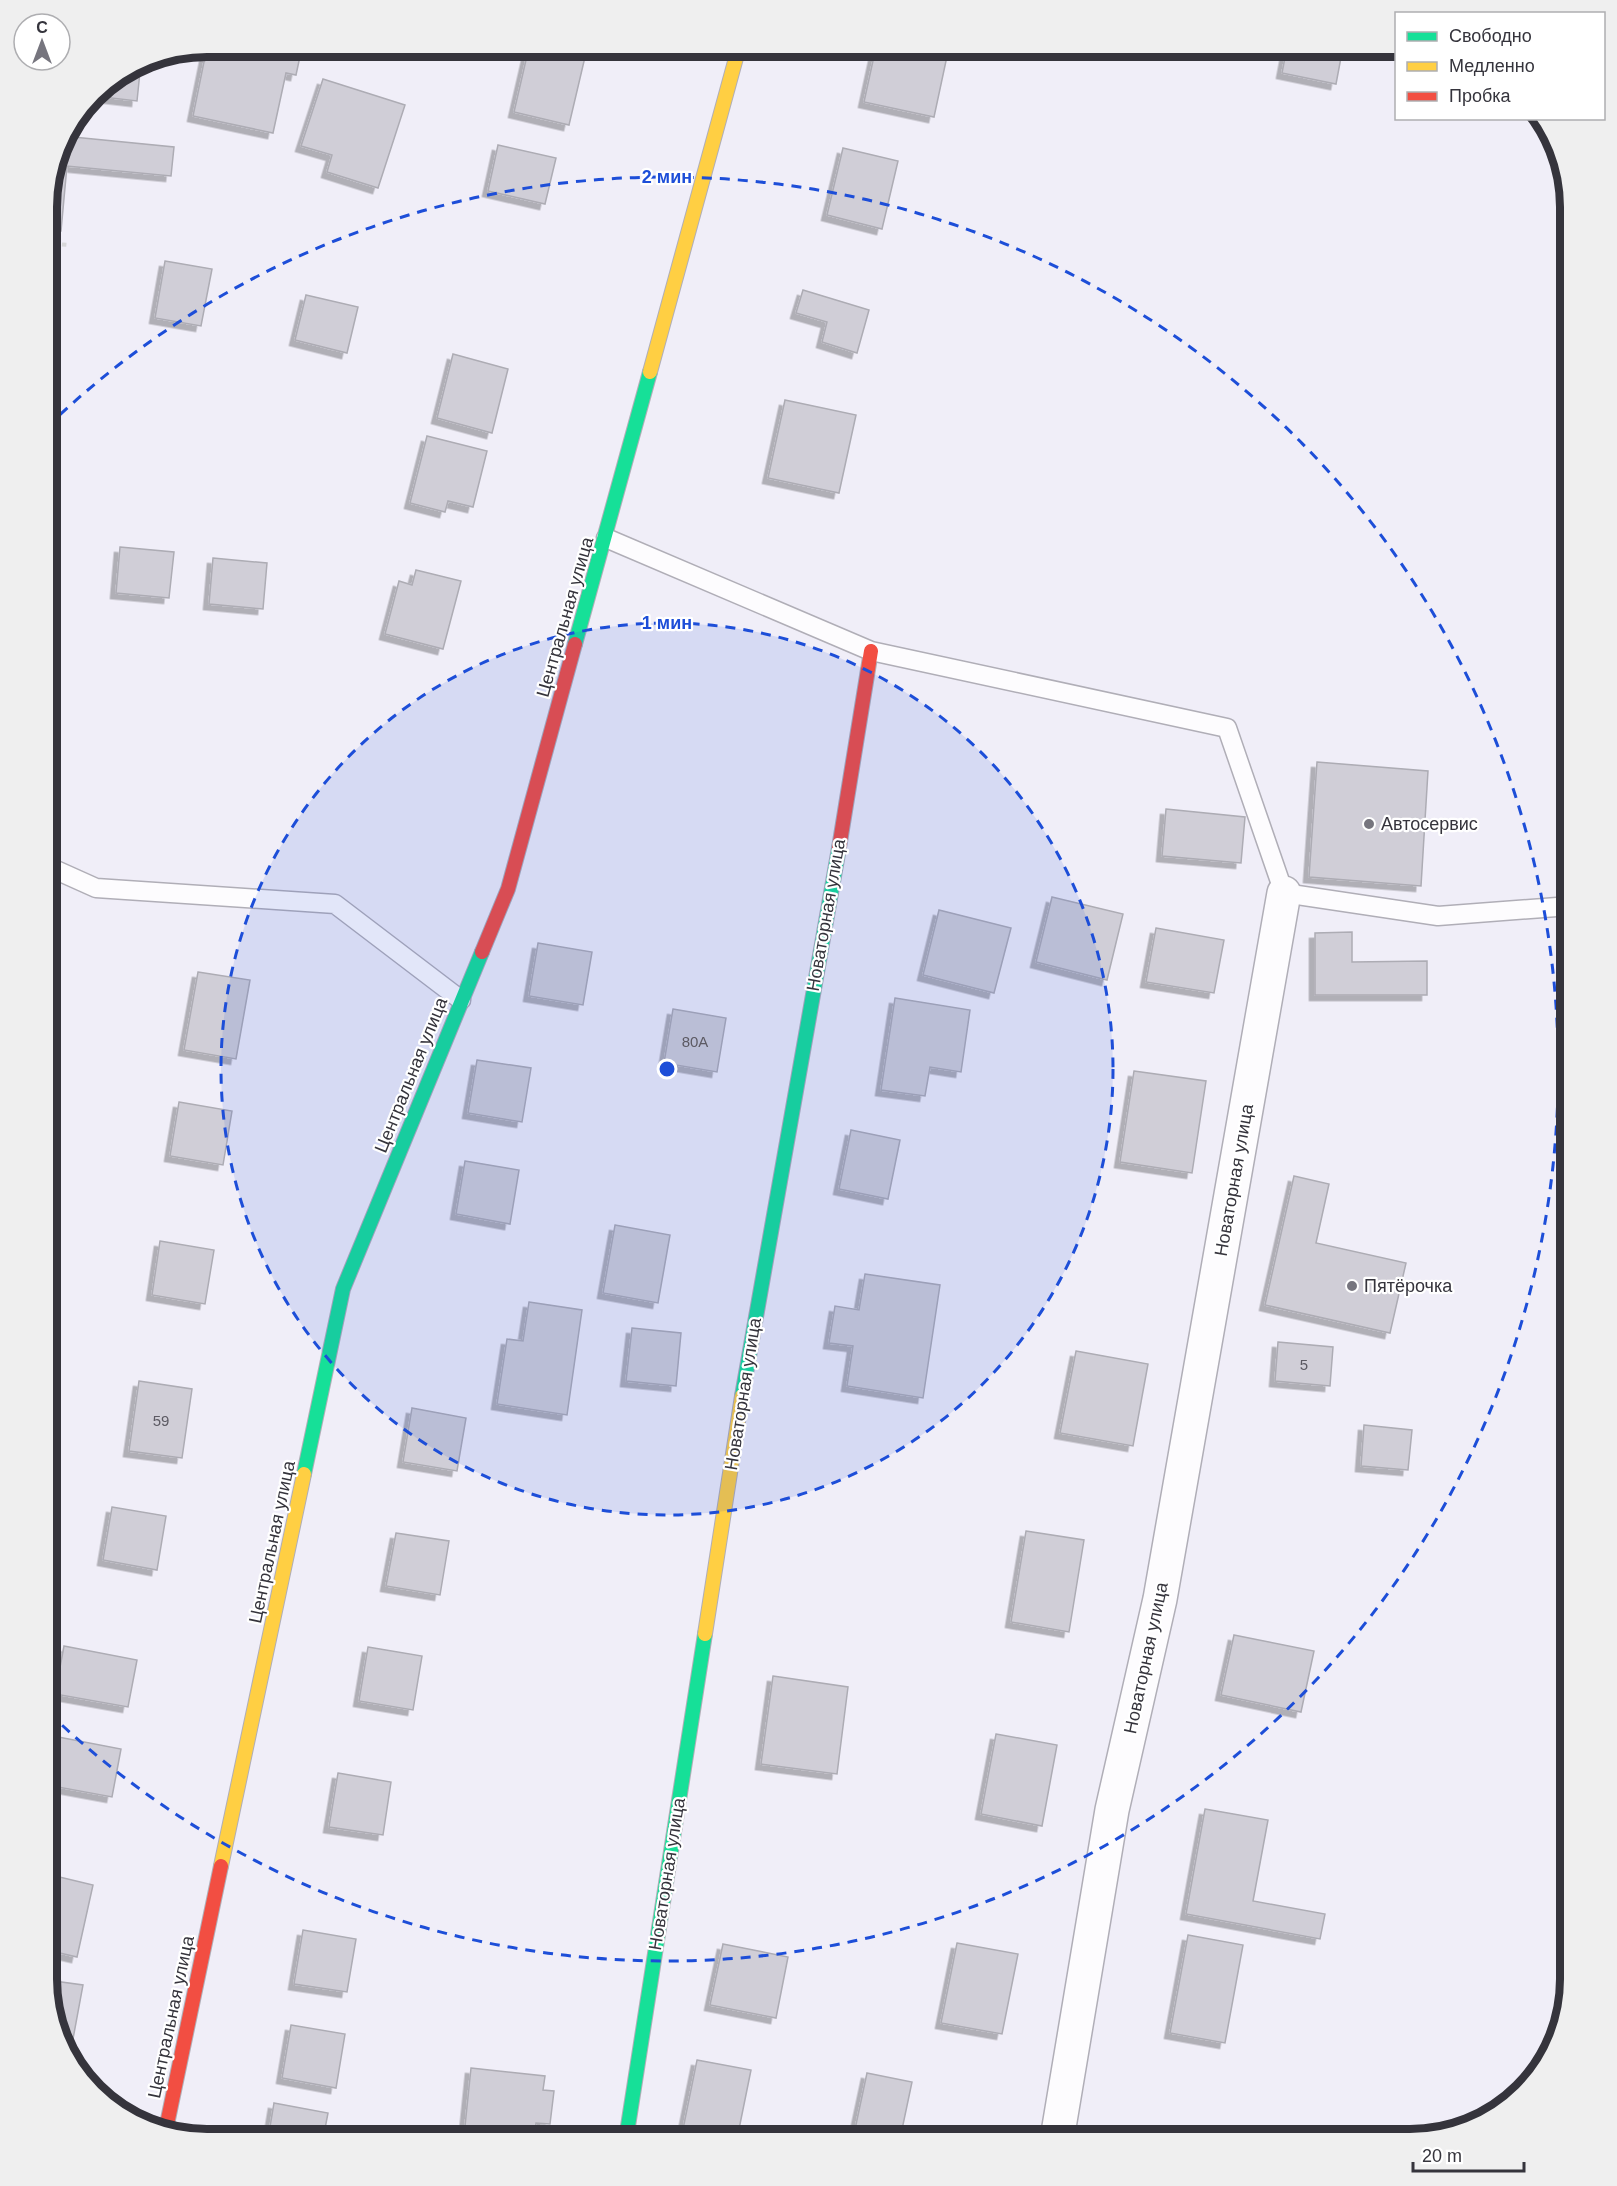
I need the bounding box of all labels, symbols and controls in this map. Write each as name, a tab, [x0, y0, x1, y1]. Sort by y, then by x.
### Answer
north arrow	[12, 12, 72, 72]
legend	[1395, 12, 1605, 120]
text: С	[36, 19, 48, 36]
text: Свободно	[1449, 26, 1532, 46]
text: Медленно	[1449, 56, 1535, 76]
text: Пробка	[1449, 86, 1512, 106]
text: 2 мин	[642, 167, 692, 187]
street label: Центральная улица	[533, 534, 598, 699]
text: 1 мин	[642, 613, 692, 633]
place label: Автосервис	[1381, 814, 1478, 834]
marker: Автосервис	[1362, 817, 1376, 831]
street label: Новаторная улица	[803, 836, 849, 993]
street label: Центральная улица	[371, 994, 452, 1156]
house number: 80А	[682, 1033, 708, 1050]
centre of rings	[657, 1059, 677, 1079]
street label: Новаторная улица	[1211, 1101, 1257, 1258]
place label: Пятёрочка	[1364, 1276, 1453, 1296]
marker: Пятёрочка	[1345, 1279, 1359, 1293]
street label: Новаторная улица	[721, 1315, 765, 1472]
house number: 5	[1300, 1356, 1308, 1373]
house number: 59	[153, 1412, 169, 1429]
street label: Центральная улица	[245, 1458, 299, 1625]
street label: Новаторная улица	[1120, 1580, 1172, 1736]
street label: Новаторная улица	[645, 1795, 689, 1952]
street label: Центральная улица	[144, 1933, 198, 2100]
scale bar	[1413, 2135, 1524, 2173]
text: 20 m	[1422, 2146, 1462, 2166]

